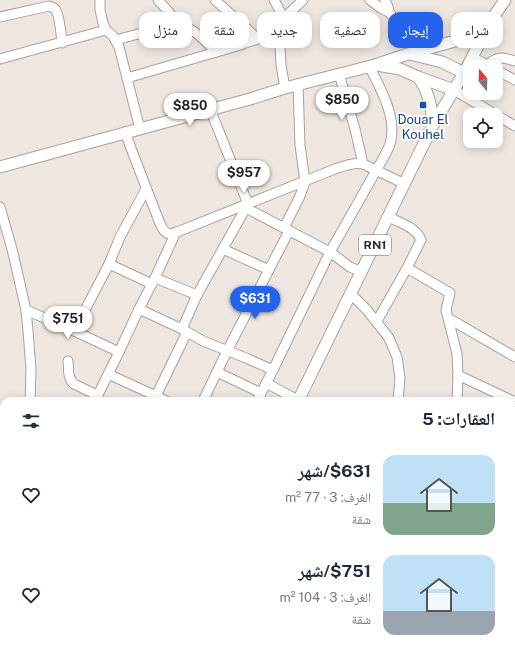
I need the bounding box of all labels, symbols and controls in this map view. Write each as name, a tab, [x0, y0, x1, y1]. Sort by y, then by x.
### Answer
chip: منزل	[139, 12, 192, 48]
chip: شقة	[200, 12, 249, 48]
chip: جديد	[257, 12, 312, 48]
chip: تصفية	[320, 12, 380, 48]
chip: إيجار	[388, 12, 443, 48]
chip: شراء	[451, 12, 503, 48]
north arrow	[463, 60, 503, 100]
map controls	[463, 60, 503, 148]
pin: $850	[318, 87, 366, 121]
text: $850	[325, 92, 359, 107]
pin: $850	[166, 93, 214, 127]
text: $850	[173, 98, 207, 113]
marker: Douar El Kouhel	[418, 100, 428, 110]
button: locate	[463, 108, 503, 148]
place label: Douar El Kouhel	[397, 112, 449, 142]
pin: $957	[220, 160, 268, 194]
text: $957	[227, 165, 261, 180]
road number: RN1	[359, 235, 391, 255]
pin: $631	[231, 286, 279, 320]
text: $631	[239, 291, 271, 306]
pin: $751	[44, 306, 92, 340]
text: $751	[52, 311, 84, 326]
text: العقارات: 5	[422, 409, 495, 429]
icon: filters	[20, 410, 42, 432]
text: $631/شهر	[298, 461, 371, 481]
icon: home	[415, 471, 463, 519]
icon: heart	[20, 484, 42, 506]
text: الغرف: 3 · 77 m²	[285, 490, 371, 505]
text: شقة	[352, 512, 371, 527]
text: $751/شهر	[298, 561, 371, 581]
icon: home	[415, 571, 463, 619]
icon: heart	[20, 584, 42, 606]
text: الغرف: 3 · 104 m²	[279, 590, 371, 605]
text: شقة	[352, 612, 371, 627]

